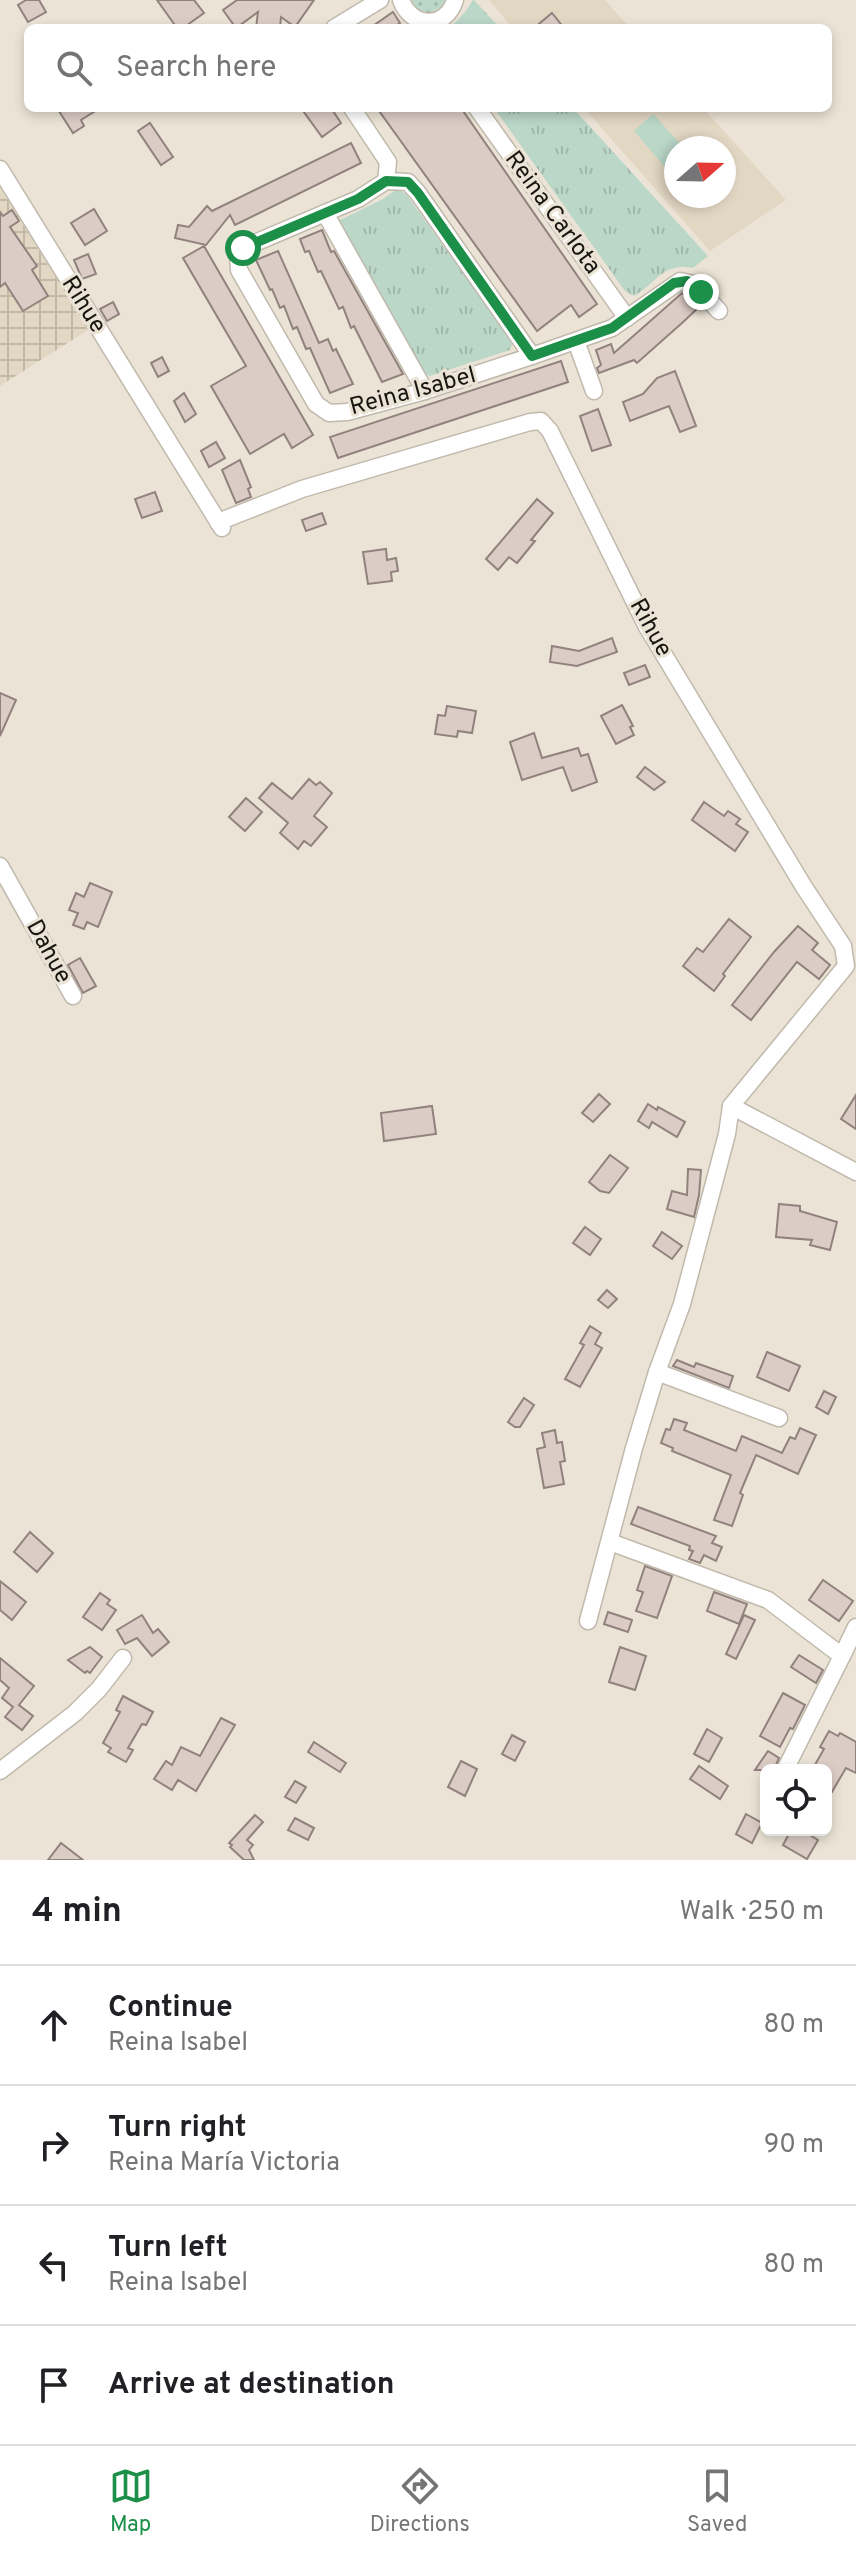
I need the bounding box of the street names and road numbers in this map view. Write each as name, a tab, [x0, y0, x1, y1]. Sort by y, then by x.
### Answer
street label: Reina Carlota	[497, 146, 607, 280]
street label: Rihue	[54, 271, 112, 339]
street label: Reina Isabel	[347, 361, 479, 423]
street label: Rihue	[622, 594, 678, 662]
street label: Dahue	[18, 915, 78, 989]

